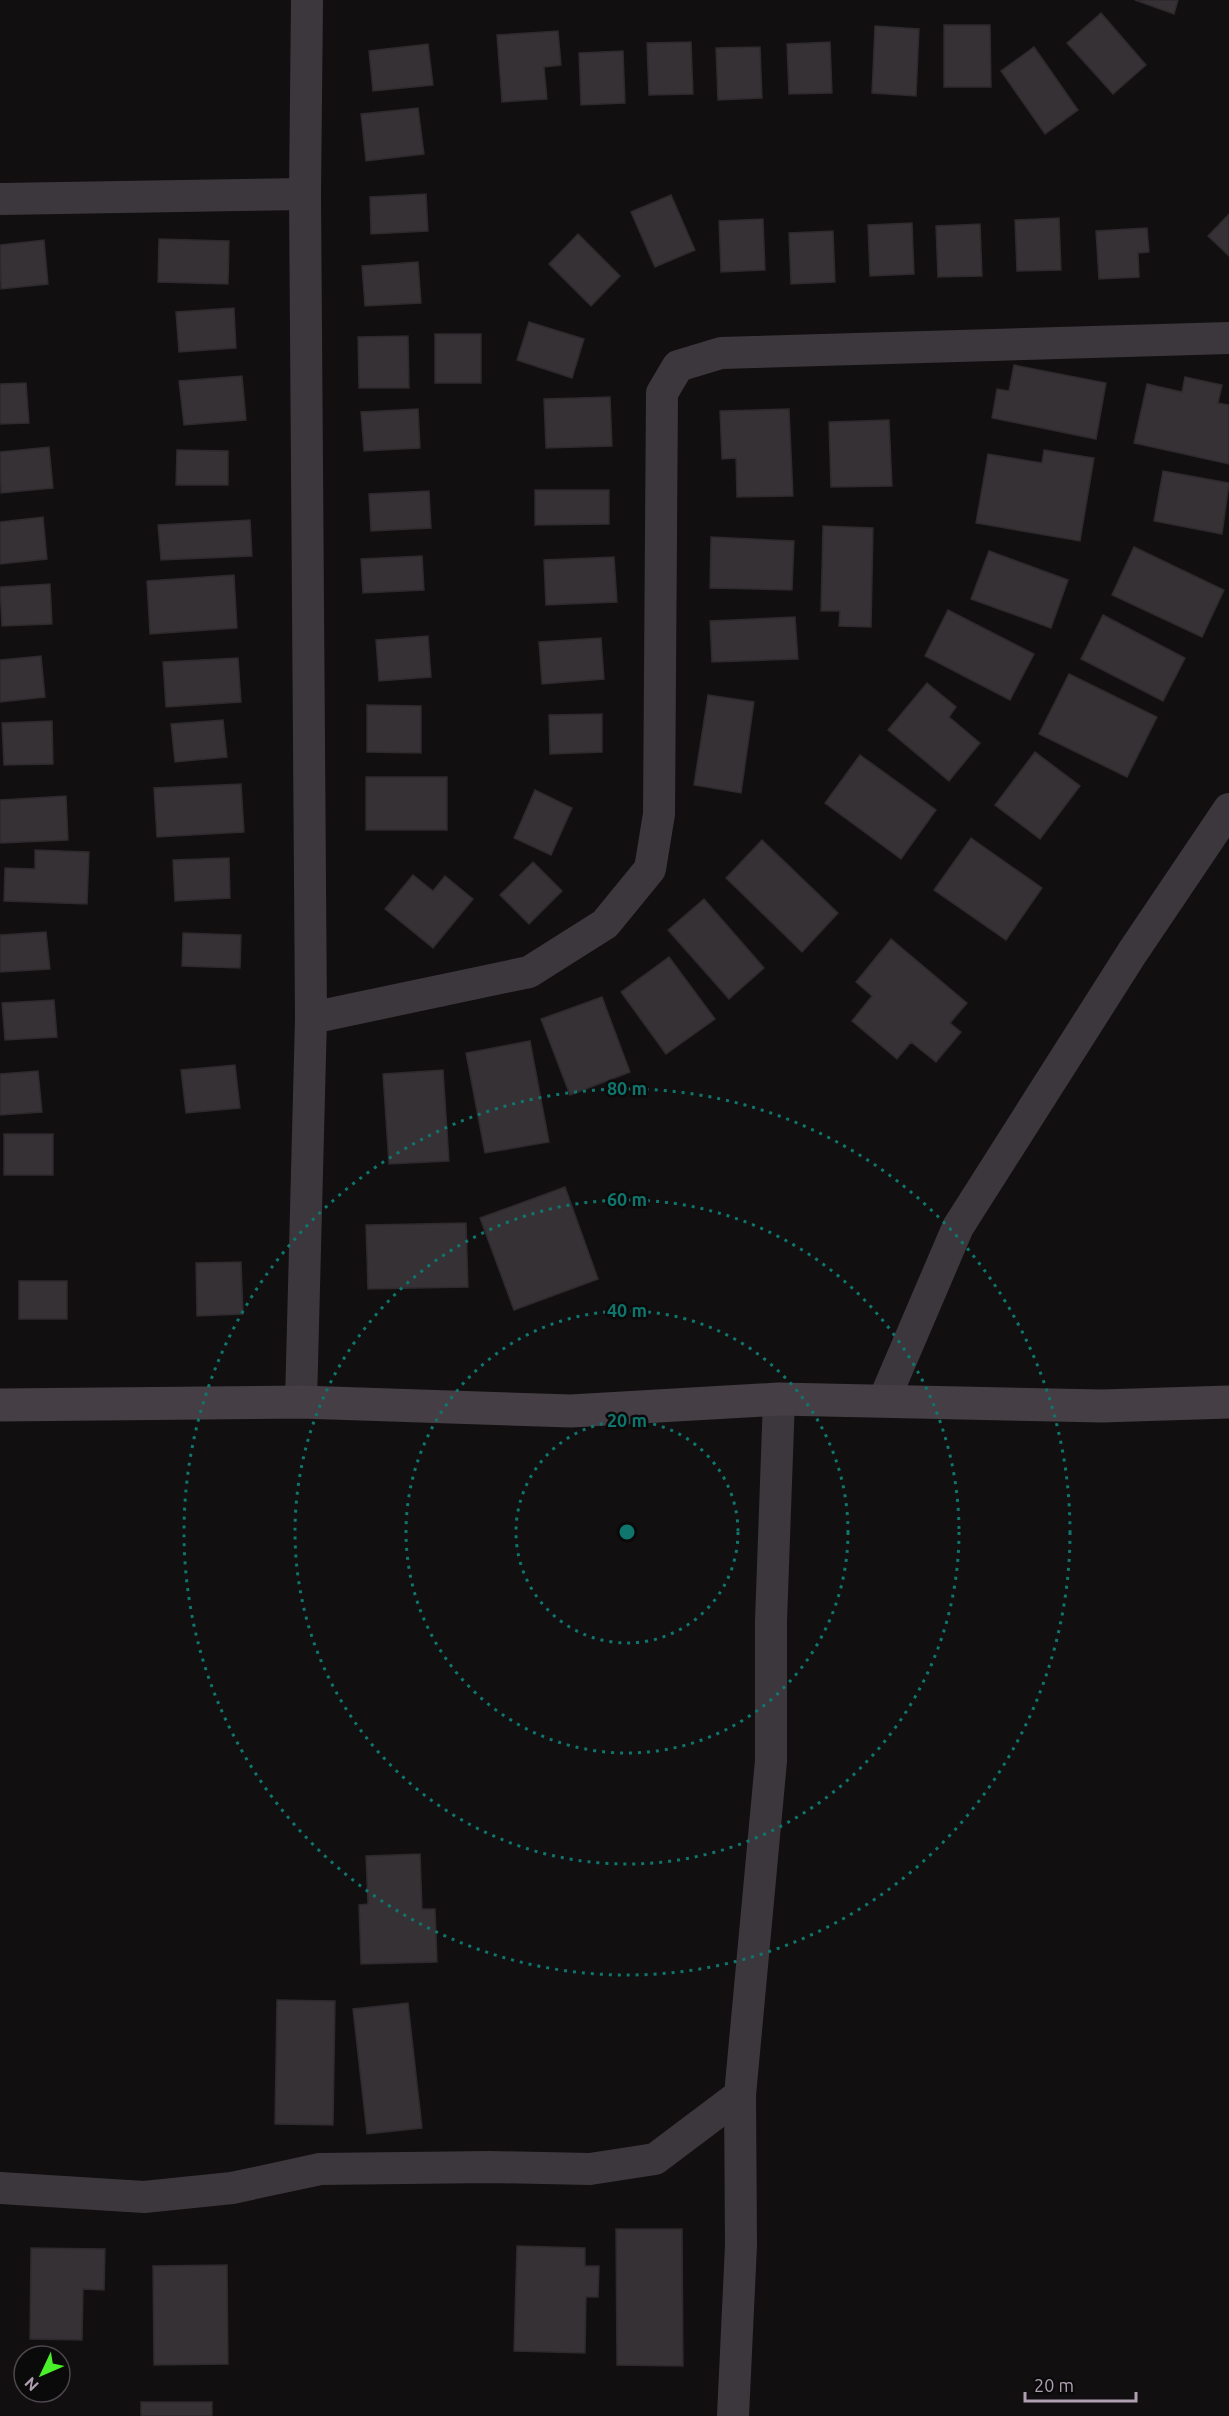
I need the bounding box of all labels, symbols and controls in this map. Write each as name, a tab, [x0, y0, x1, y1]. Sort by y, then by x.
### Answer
text: 80 m	[607, 1078, 647, 1098]
text: 60 m	[607, 1189, 647, 1209]
text: 40 m	[607, 1300, 647, 1320]
text: 20 m	[607, 1410, 647, 1430]
centre of rings	[617, 1522, 637, 1542]
north arrow	[12, 2344, 72, 2404]
scale bar	[1025, 2365, 1136, 2403]
text: N	[21, 2374, 42, 2395]
text: 20 m	[1034, 2375, 1074, 2395]

